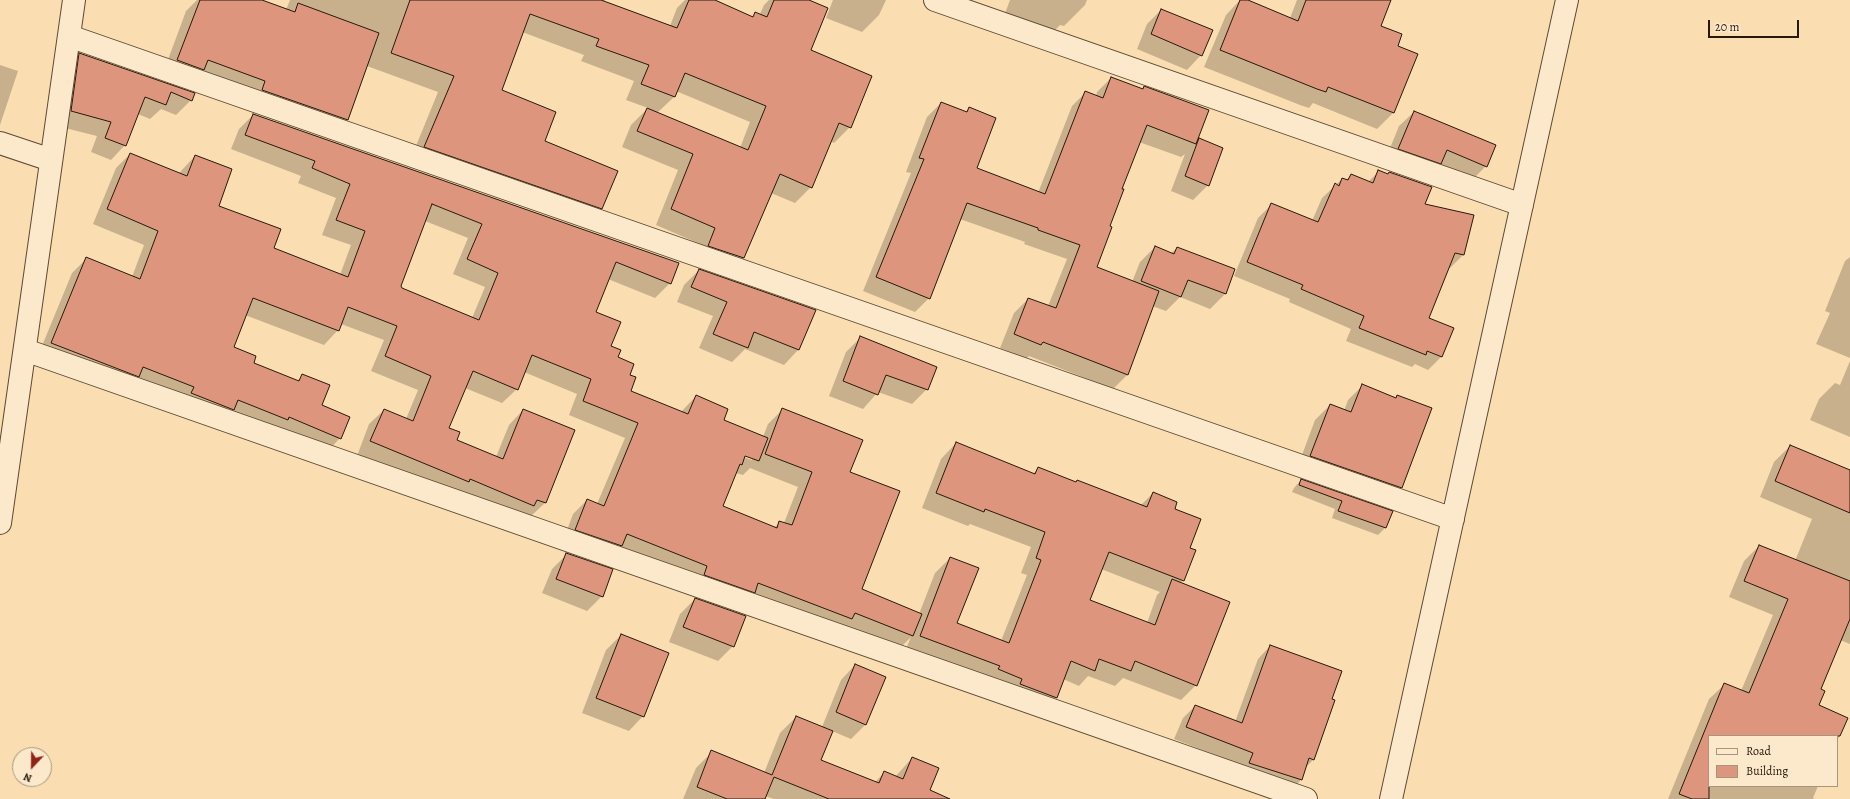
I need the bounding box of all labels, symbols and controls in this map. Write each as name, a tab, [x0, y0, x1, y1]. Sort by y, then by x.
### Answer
scale bar	[1710, 12, 1801, 38]
text: 20 m	[1715, 19, 1739, 35]
legend	[1708, 735, 1838, 787]
text: Road	[1746, 743, 1771, 759]
north arrow	[12, 747, 52, 787]
text: Building	[1746, 763, 1788, 779]
text: N	[21, 769, 34, 786]

